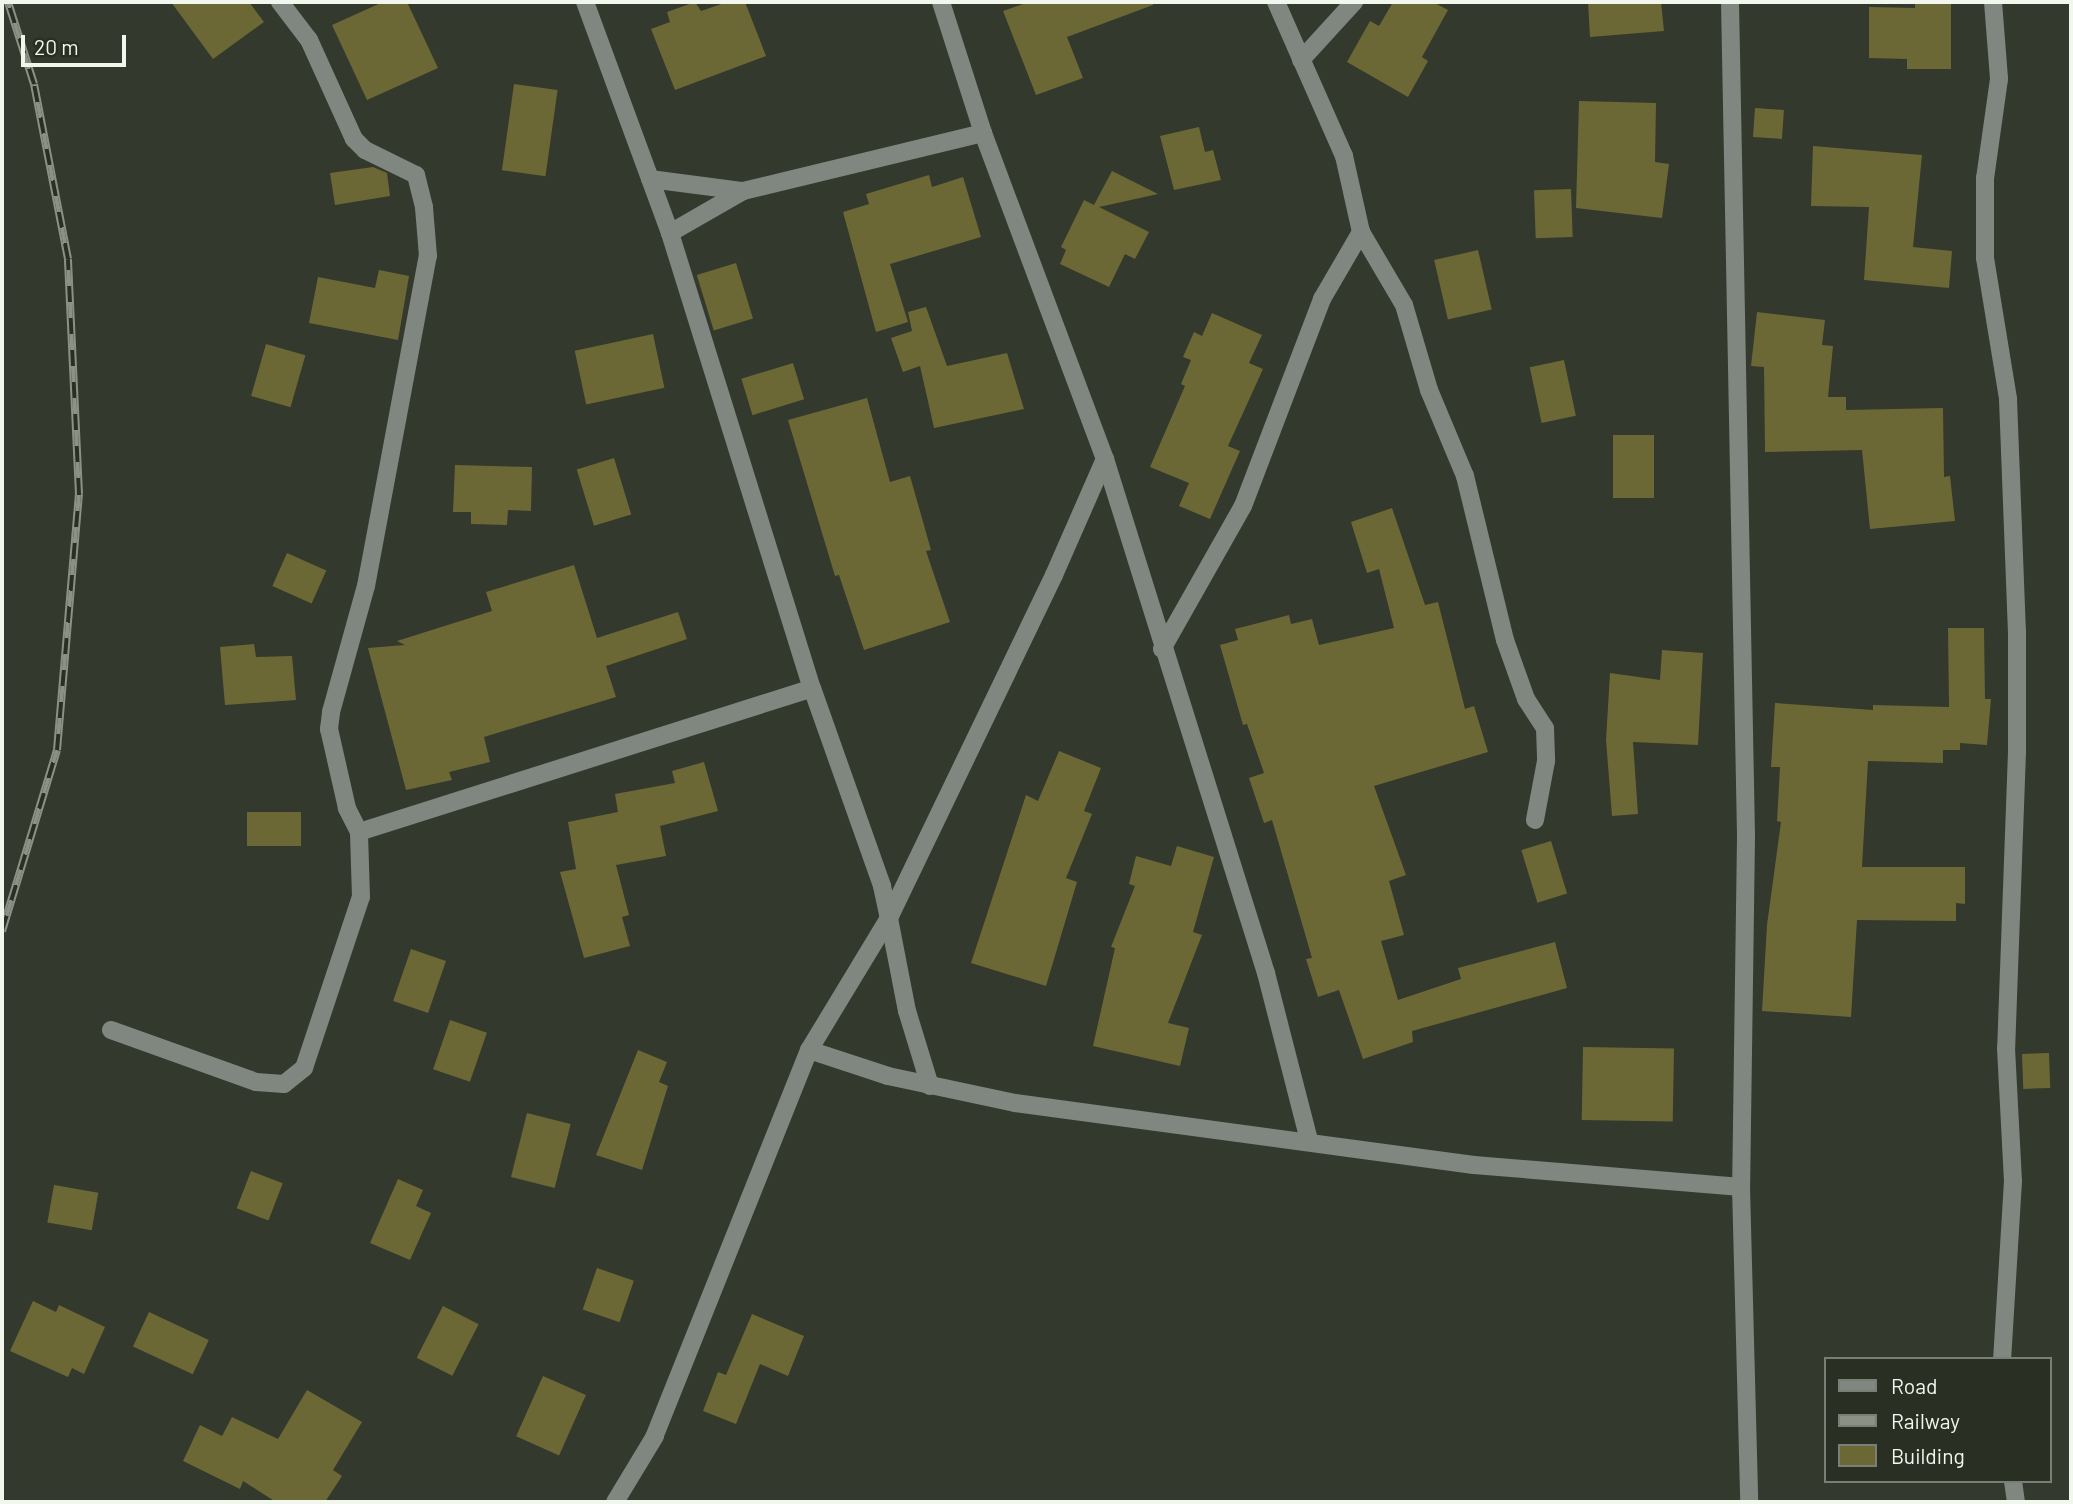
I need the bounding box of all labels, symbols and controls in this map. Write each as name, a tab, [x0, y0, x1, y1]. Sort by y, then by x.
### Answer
scale bar	[24, 21, 130, 65]
text: 20 m	[34, 34, 79, 59]
legend	[1825, 1357, 2052, 1483]
text: Road	[1891, 1373, 1937, 1398]
text: Railway	[1891, 1408, 1960, 1433]
text: Building	[1891, 1443, 1965, 1468]

